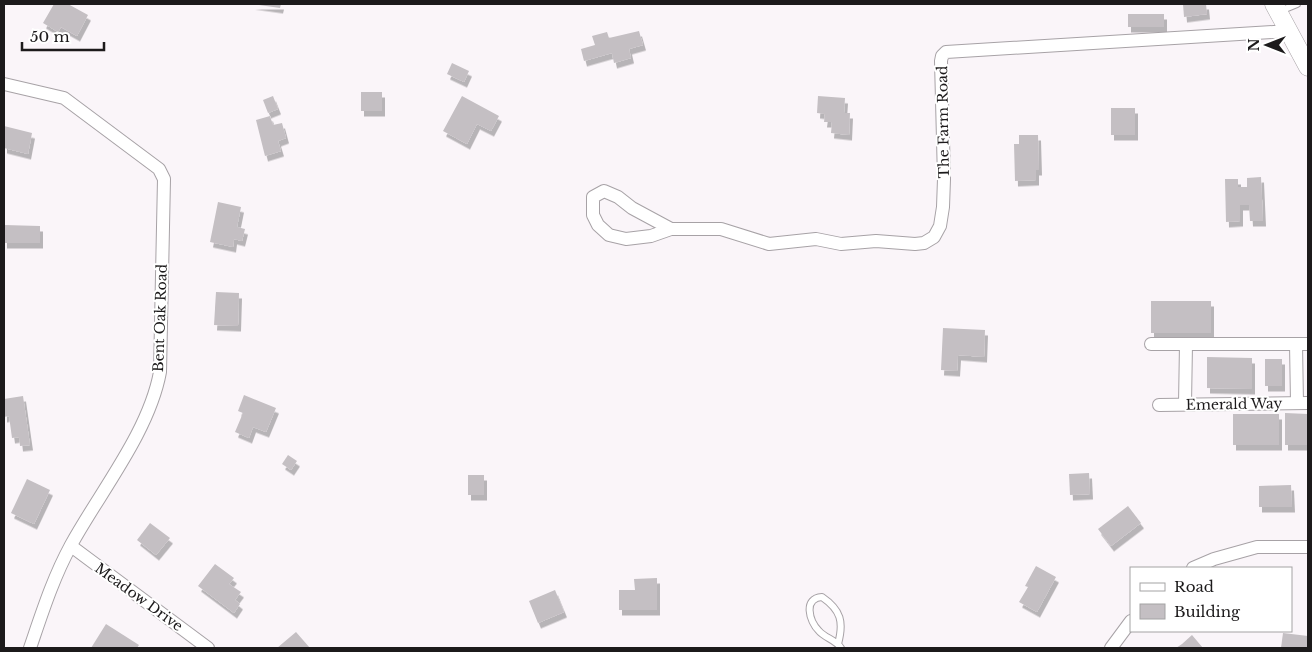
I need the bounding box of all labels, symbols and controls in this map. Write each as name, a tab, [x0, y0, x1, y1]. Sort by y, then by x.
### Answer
scale bar	[22, 20, 105, 52]
north arrow	[1242, 20, 1292, 70]
text: 50 m	[30, 27, 70, 46]
text: N	[1245, 38, 1263, 52]
street label: The Farm Road	[933, 65, 953, 178]
street label: Bent Oak Road	[149, 263, 171, 372]
street label: Emerald Way	[1185, 394, 1283, 414]
street label: Meadow Drive	[91, 559, 187, 635]
legend	[1130, 567, 1292, 632]
text: Road	[1174, 577, 1214, 596]
text: Building	[1174, 602, 1241, 621]

